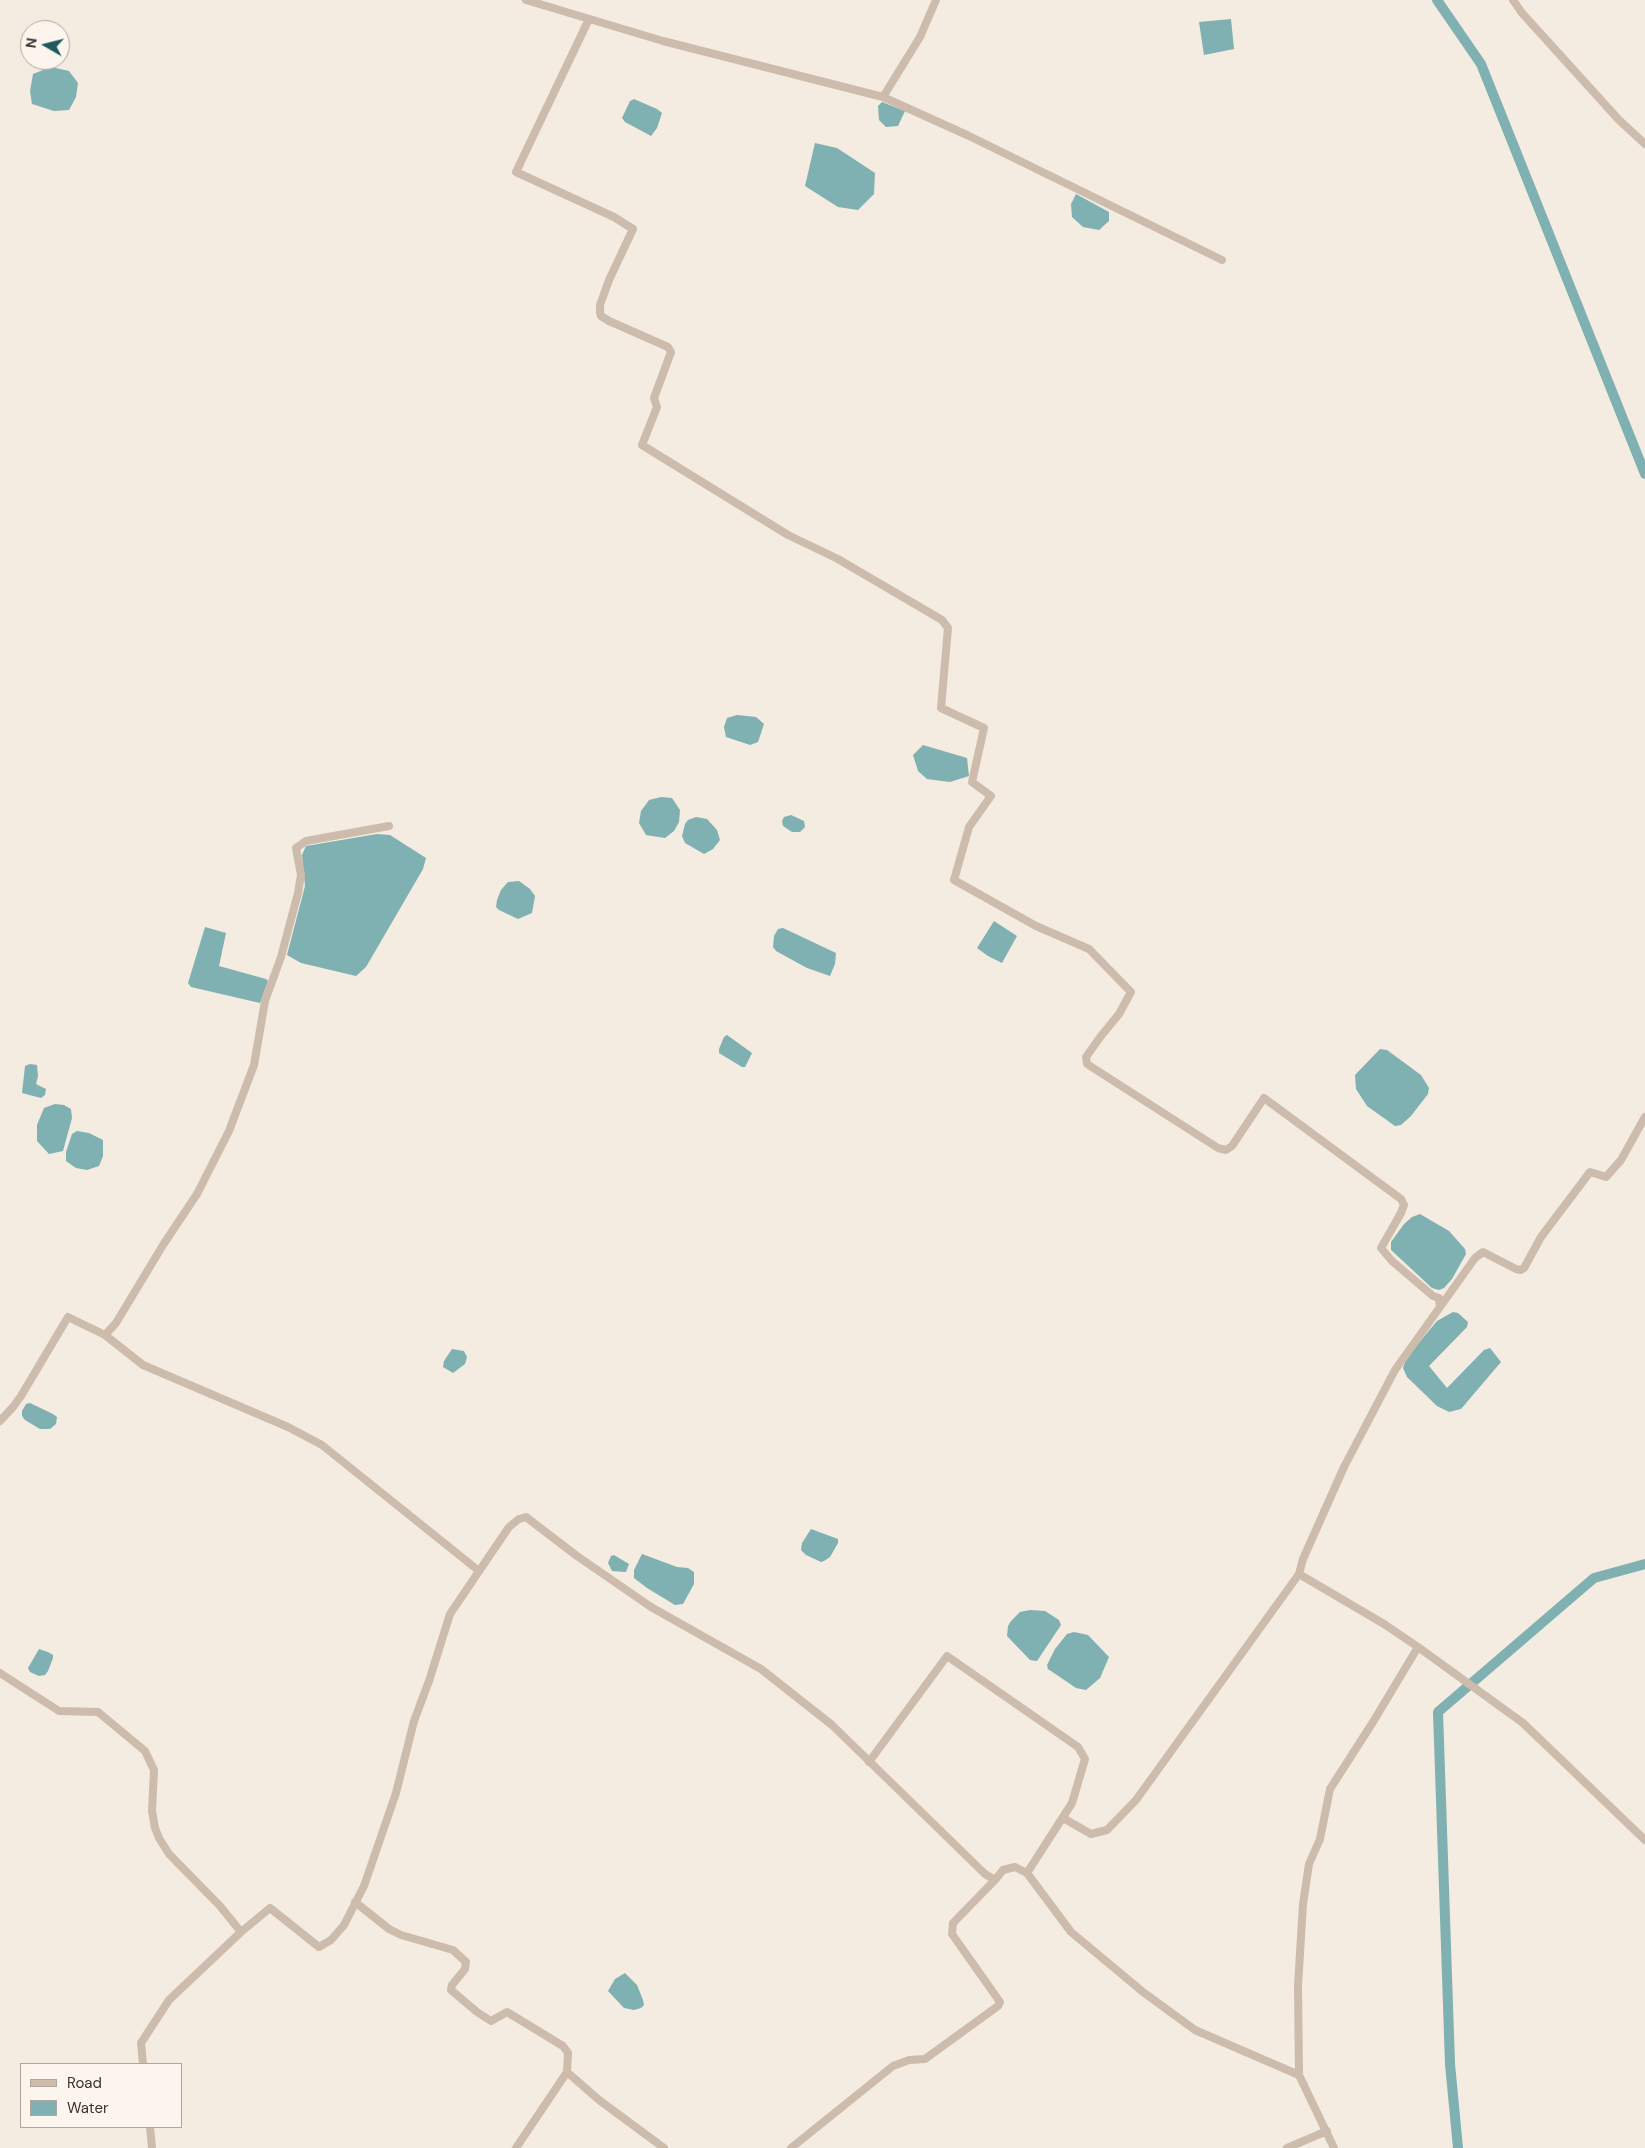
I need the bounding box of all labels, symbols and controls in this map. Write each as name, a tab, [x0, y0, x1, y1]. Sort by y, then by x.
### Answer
north arrow	[20, 20, 70, 70]
text: N	[22, 37, 41, 49]
legend	[20, 2063, 182, 2128]
text: Road	[67, 2073, 102, 2093]
text: Water	[67, 2098, 108, 2118]

